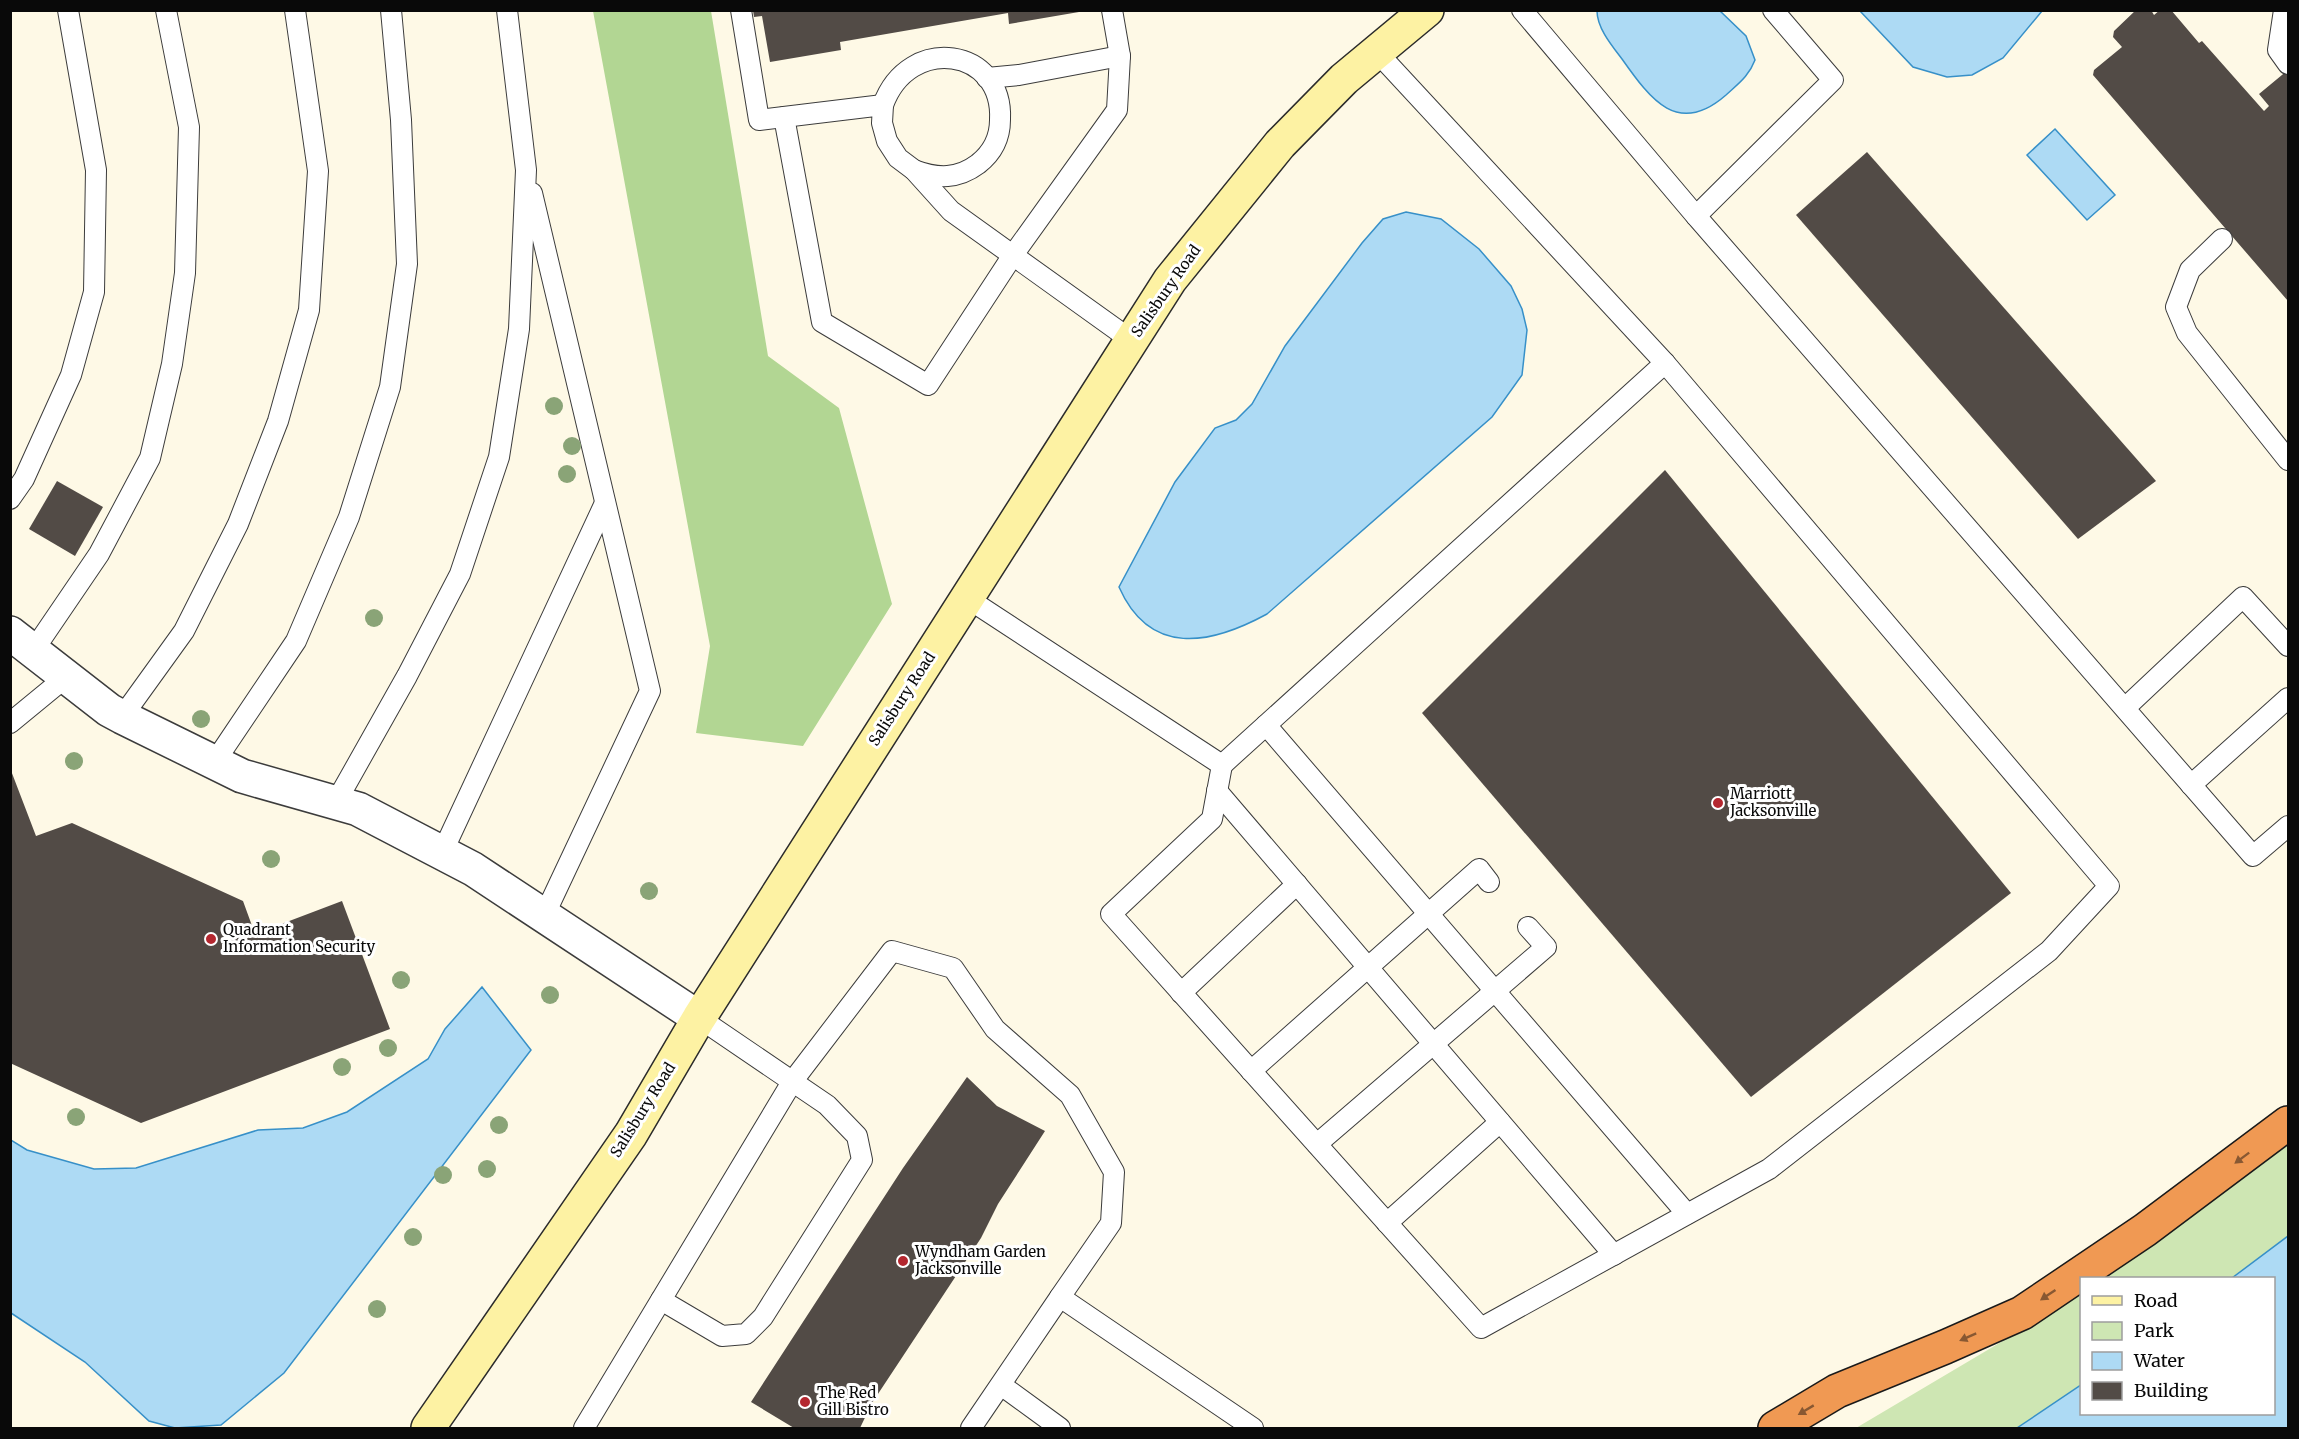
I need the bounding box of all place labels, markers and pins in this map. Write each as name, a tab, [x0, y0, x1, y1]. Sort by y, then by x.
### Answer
place label: Marriott Jacksonville	[1729, 784, 1817, 820]
marker: Marriott Jacksonville	[1711, 796, 1725, 810]
place label: Quadrant Information Security	[223, 920, 375, 956]
marker: Quadrant Information Security	[204, 932, 218, 946]
place label: Wyndham Garden Jacksonville	[914, 1242, 1046, 1278]
marker: Wyndham Garden Jacksonville	[896, 1254, 910, 1268]
place label: The Red Gill Bistro	[817, 1383, 889, 1419]
marker: The Red Gill Bistro	[798, 1395, 812, 1409]

